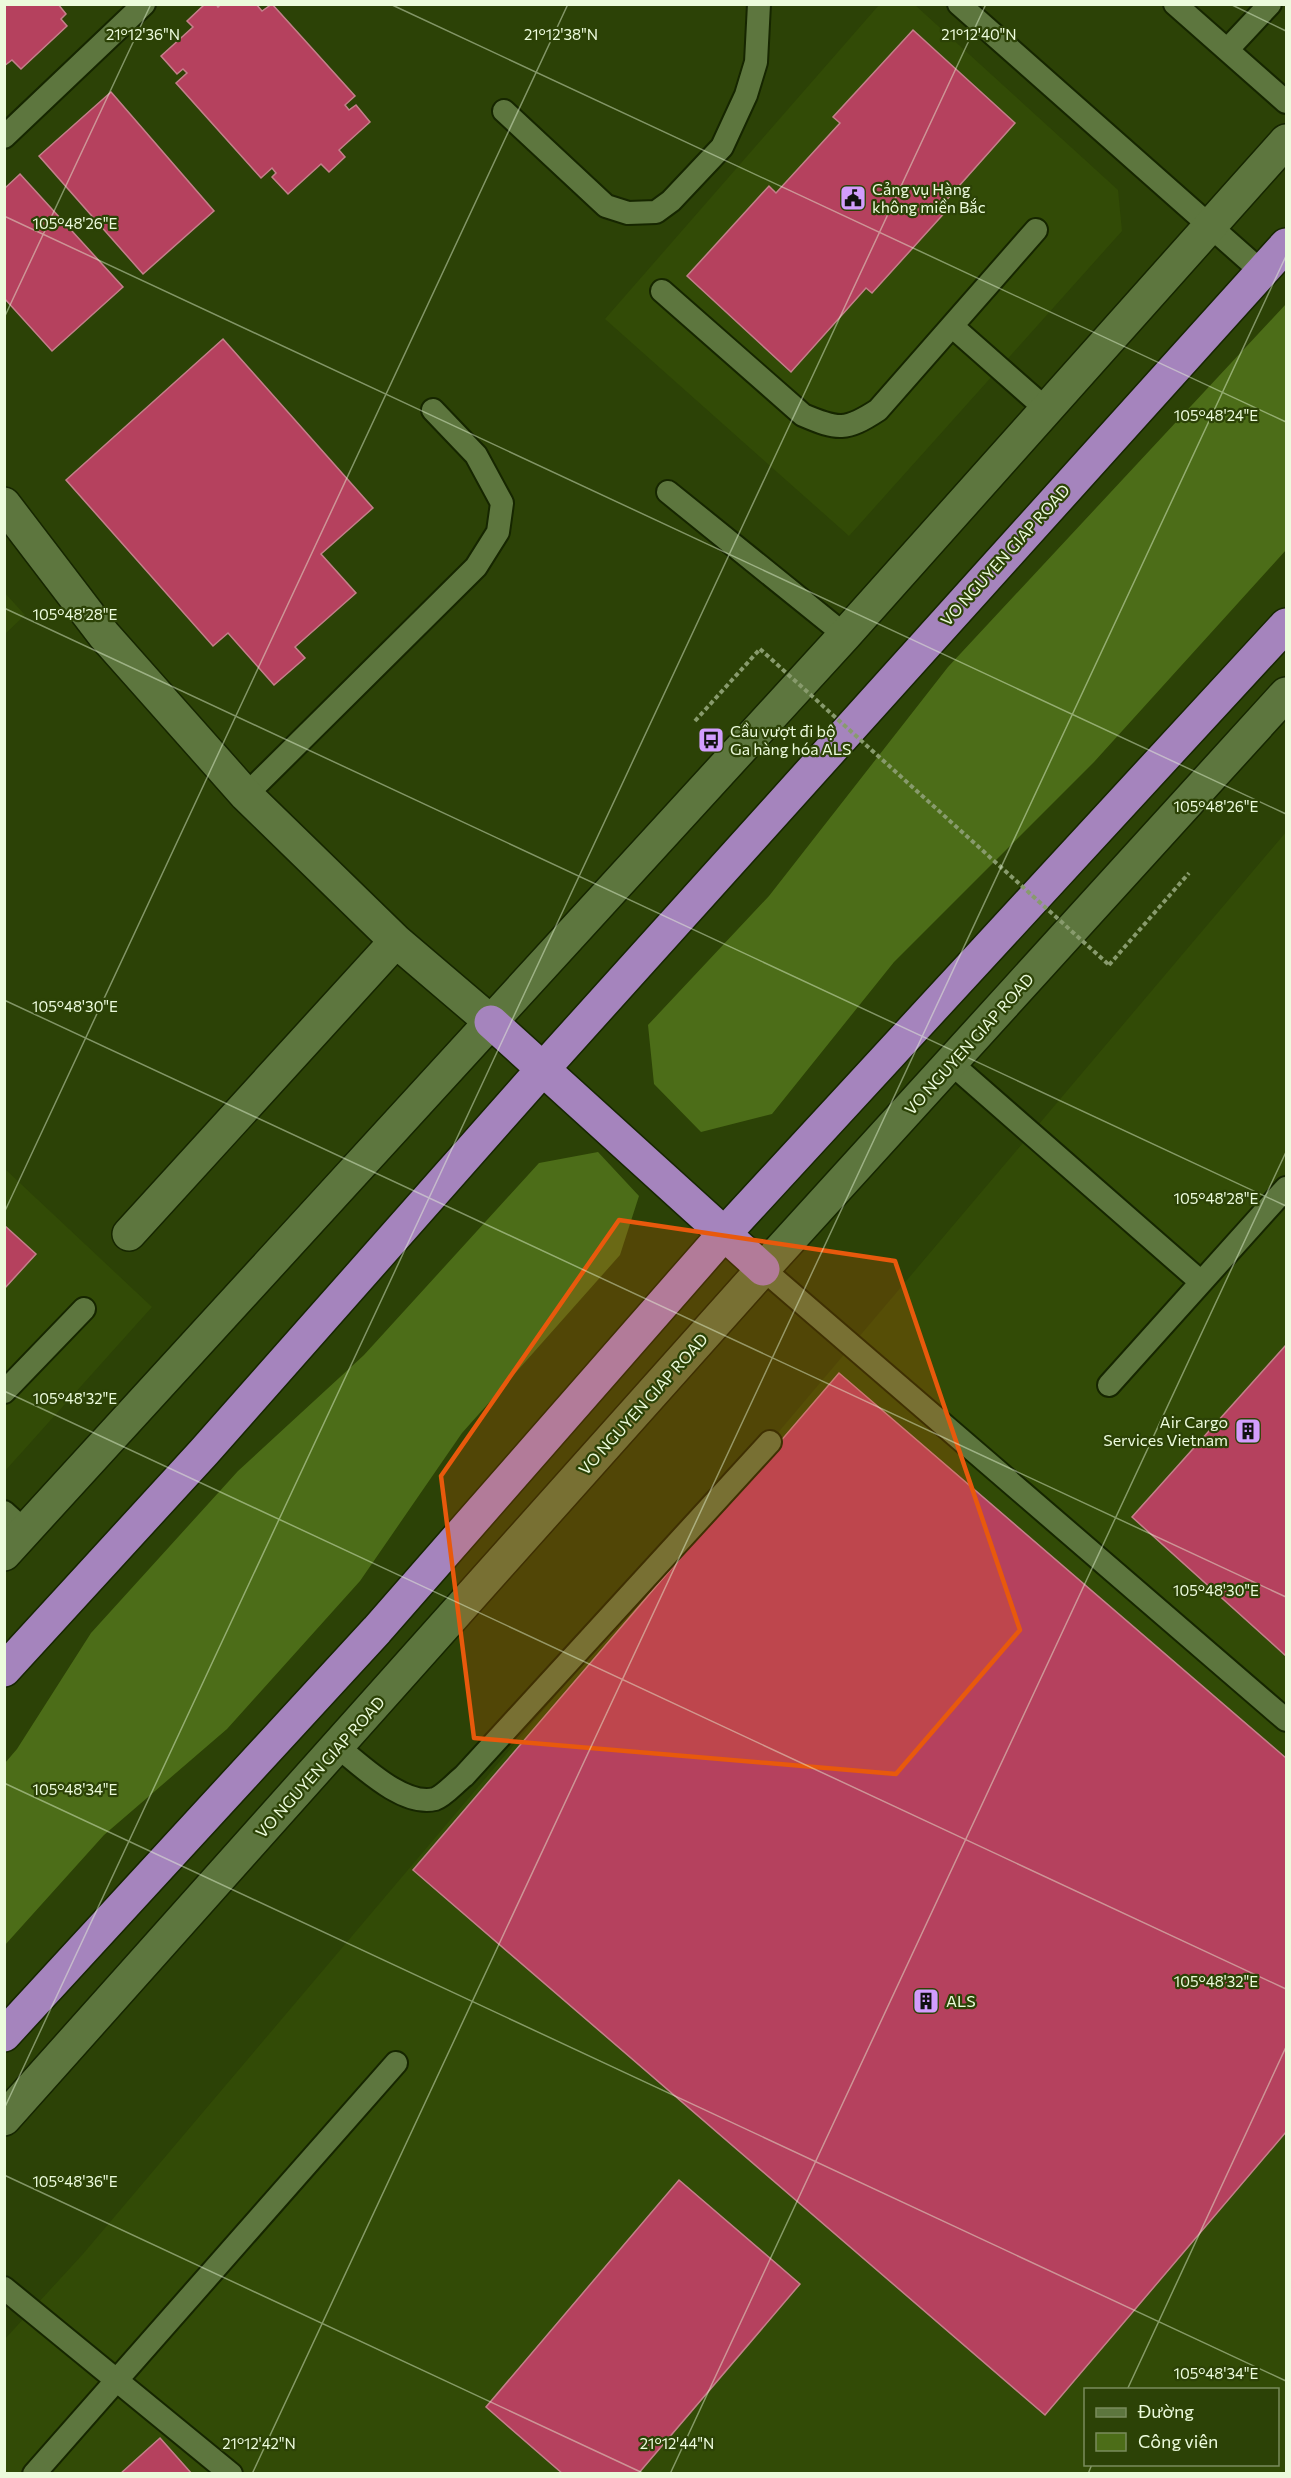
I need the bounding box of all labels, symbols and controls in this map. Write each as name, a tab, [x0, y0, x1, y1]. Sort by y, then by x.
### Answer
text: 21°12'36"N	[106, 25, 180, 43]
text: 21°12'38"N	[524, 25, 598, 43]
text: 21°12'40"N	[941, 25, 1017, 43]
place label: Cảng vụ Hàng không miền Bắc	[872, 179, 986, 216]
public building icon: Cảng vụ Hàng không miền Bắc	[838, 183, 868, 213]
text: 105°48'26"E	[33, 214, 118, 232]
text: 105°48'24"E	[1174, 406, 1258, 424]
street label: VO NGUYEN GIAP ROAD	[936, 480, 1073, 629]
text: 105°48'28"E	[33, 605, 118, 623]
place label: Cầu vượt đi bộ Ga hàng hóa ALS	[730, 721, 851, 758]
bus stop icon: Cầu vượt đi bộ Ga hàng hóa ALS	[696, 725, 726, 755]
text: 105°48'26"E	[1174, 797, 1259, 815]
street label: VO NGUYEN GIAP ROAD	[900, 969, 1037, 1118]
text: 105°48'30"E	[32, 997, 118, 1015]
text: 105°48'28"E	[1174, 1189, 1259, 1207]
street label: VO NGUYEN GIAP ROAD	[574, 1329, 711, 1478]
text: 105°48'32"E	[33, 1389, 117, 1407]
place label: Air Cargo Services Vietnam	[1103, 1412, 1228, 1449]
building icon: Air Cargo Services Vietnam	[1233, 1416, 1263, 1446]
text: 105°48'30"E	[1173, 1581, 1259, 1599]
street label: VO NGUYEN GIAP ROAD	[251, 1692, 388, 1841]
text: 105°48'34"E	[32, 1780, 118, 1798]
text: 105°48'32"E	[1174, 1972, 1258, 1990]
building icon: ALS	[911, 1986, 941, 2016]
place label: ALS	[946, 1991, 976, 2010]
text: 105°48'36"E	[32, 2172, 118, 2190]
text: 105°48'34"E	[1173, 2364, 1259, 2382]
legend	[1084, 2388, 1279, 2466]
text: Đường	[1137, 2400, 1194, 2422]
text: Công viên	[1138, 2430, 1218, 2452]
text: 21°12'42"N	[222, 2434, 296, 2452]
text: 21°12'44"N	[640, 2434, 714, 2452]

